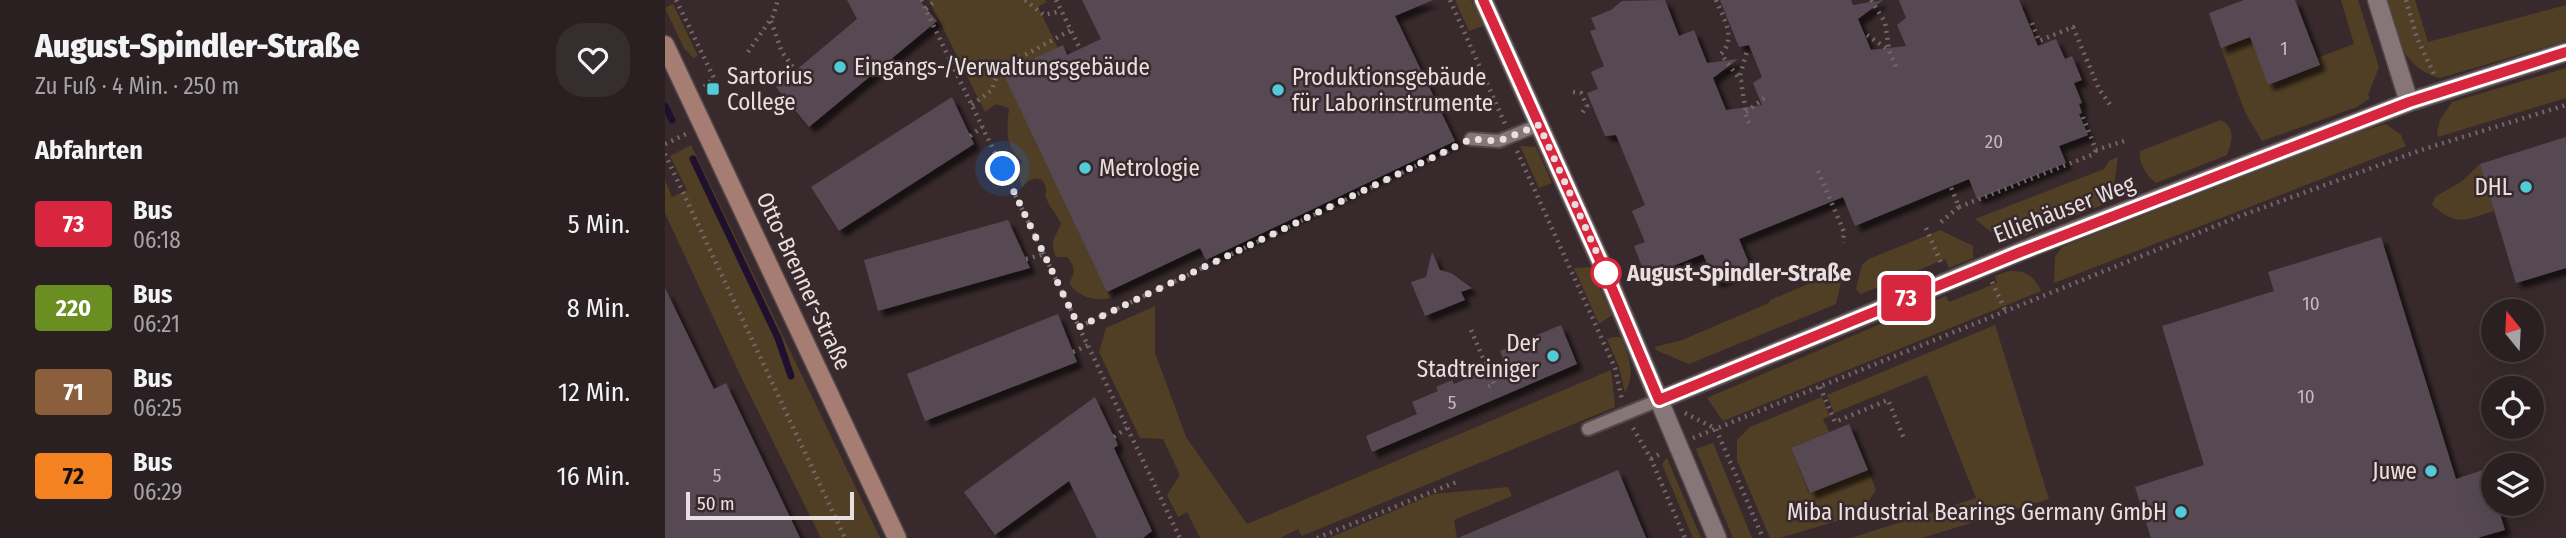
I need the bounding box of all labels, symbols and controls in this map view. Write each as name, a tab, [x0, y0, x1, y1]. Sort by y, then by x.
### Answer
button: heart	[556, 23, 630, 97]
text: August-Spindler-Straße	[35, 26, 360, 66]
house number: 1	[2280, 37, 2288, 60]
place label: Eingangs-/Verwaltungsgebäude	[854, 53, 1150, 81]
marker: Eingangs-/Verwaltungsgebäude	[832, 59, 848, 75]
place label: Sartorius College	[727, 62, 813, 116]
place label: Produktionsgebäude für Laborinstrumente	[1292, 63, 1493, 117]
text: Zu Fuß · 4 Min. · 250 m	[35, 72, 239, 100]
marker: Sartorius College	[705, 81, 721, 97]
marker: Produktionsgebäude für Laborinstrumente	[1270, 82, 1286, 98]
house number: 20	[1985, 130, 2003, 153]
text: Abfahrten	[35, 135, 143, 166]
your location	[985, 151, 1020, 186]
place label: Metrologie	[1099, 154, 1200, 182]
marker: Metrologie	[1077, 160, 1093, 176]
street label: Elliehäuser Weg	[1989, 169, 2139, 249]
place label: DHL	[2475, 173, 2512, 201]
marker: DHL	[2518, 179, 2534, 195]
street label: Otto-Brenner-Straße	[751, 188, 857, 374]
text: Bus	[133, 195, 172, 226]
text: 5 Min.	[568, 209, 630, 240]
text: 73	[63, 210, 84, 238]
text: 06:18	[133, 226, 181, 254]
marker: August-Spindler-Straße	[1591, 258, 1621, 288]
place label: August-Spindler-Straße	[1626, 259, 1852, 287]
line badge: 73	[1875, 275, 1937, 321]
text: Bus	[133, 279, 172, 310]
text: 73	[1895, 284, 1917, 312]
house number: 10	[2302, 292, 2320, 315]
text: 8 Min.	[567, 293, 630, 324]
text: 220	[56, 294, 91, 322]
north arrow	[2481, 299, 2545, 362]
map controls	[2481, 299, 2544, 516]
text: 06:21	[133, 310, 180, 338]
place label: Der Stadtreiniger	[1417, 329, 1539, 383]
marker: Der Stadtreiniger	[1545, 348, 1561, 364]
text: Bus	[133, 363, 172, 394]
button: locate	[2481, 376, 2544, 439]
text: 12 Min.	[558, 377, 630, 408]
text: 71	[63, 378, 84, 406]
house number: 10	[2297, 385, 2315, 408]
house number: 5	[1448, 391, 1456, 414]
text: 06:25	[133, 394, 182, 422]
text: Bus	[133, 447, 172, 478]
button: layers	[2481, 453, 2544, 516]
place label: Juwe	[2372, 457, 2417, 485]
text: 16 Min.	[557, 461, 630, 492]
text: 72	[63, 462, 84, 490]
marker: Juwe	[2423, 463, 2439, 479]
house number: 5	[713, 464, 721, 487]
text: 06:29	[133, 478, 182, 506]
scale bar	[686, 489, 854, 521]
text: 50 m	[697, 492, 735, 515]
place label: Miba Industrial Bearings Germany GmbH	[1787, 498, 2167, 526]
marker: Miba Industrial Bearings Germany GmbH	[2173, 504, 2189, 520]

